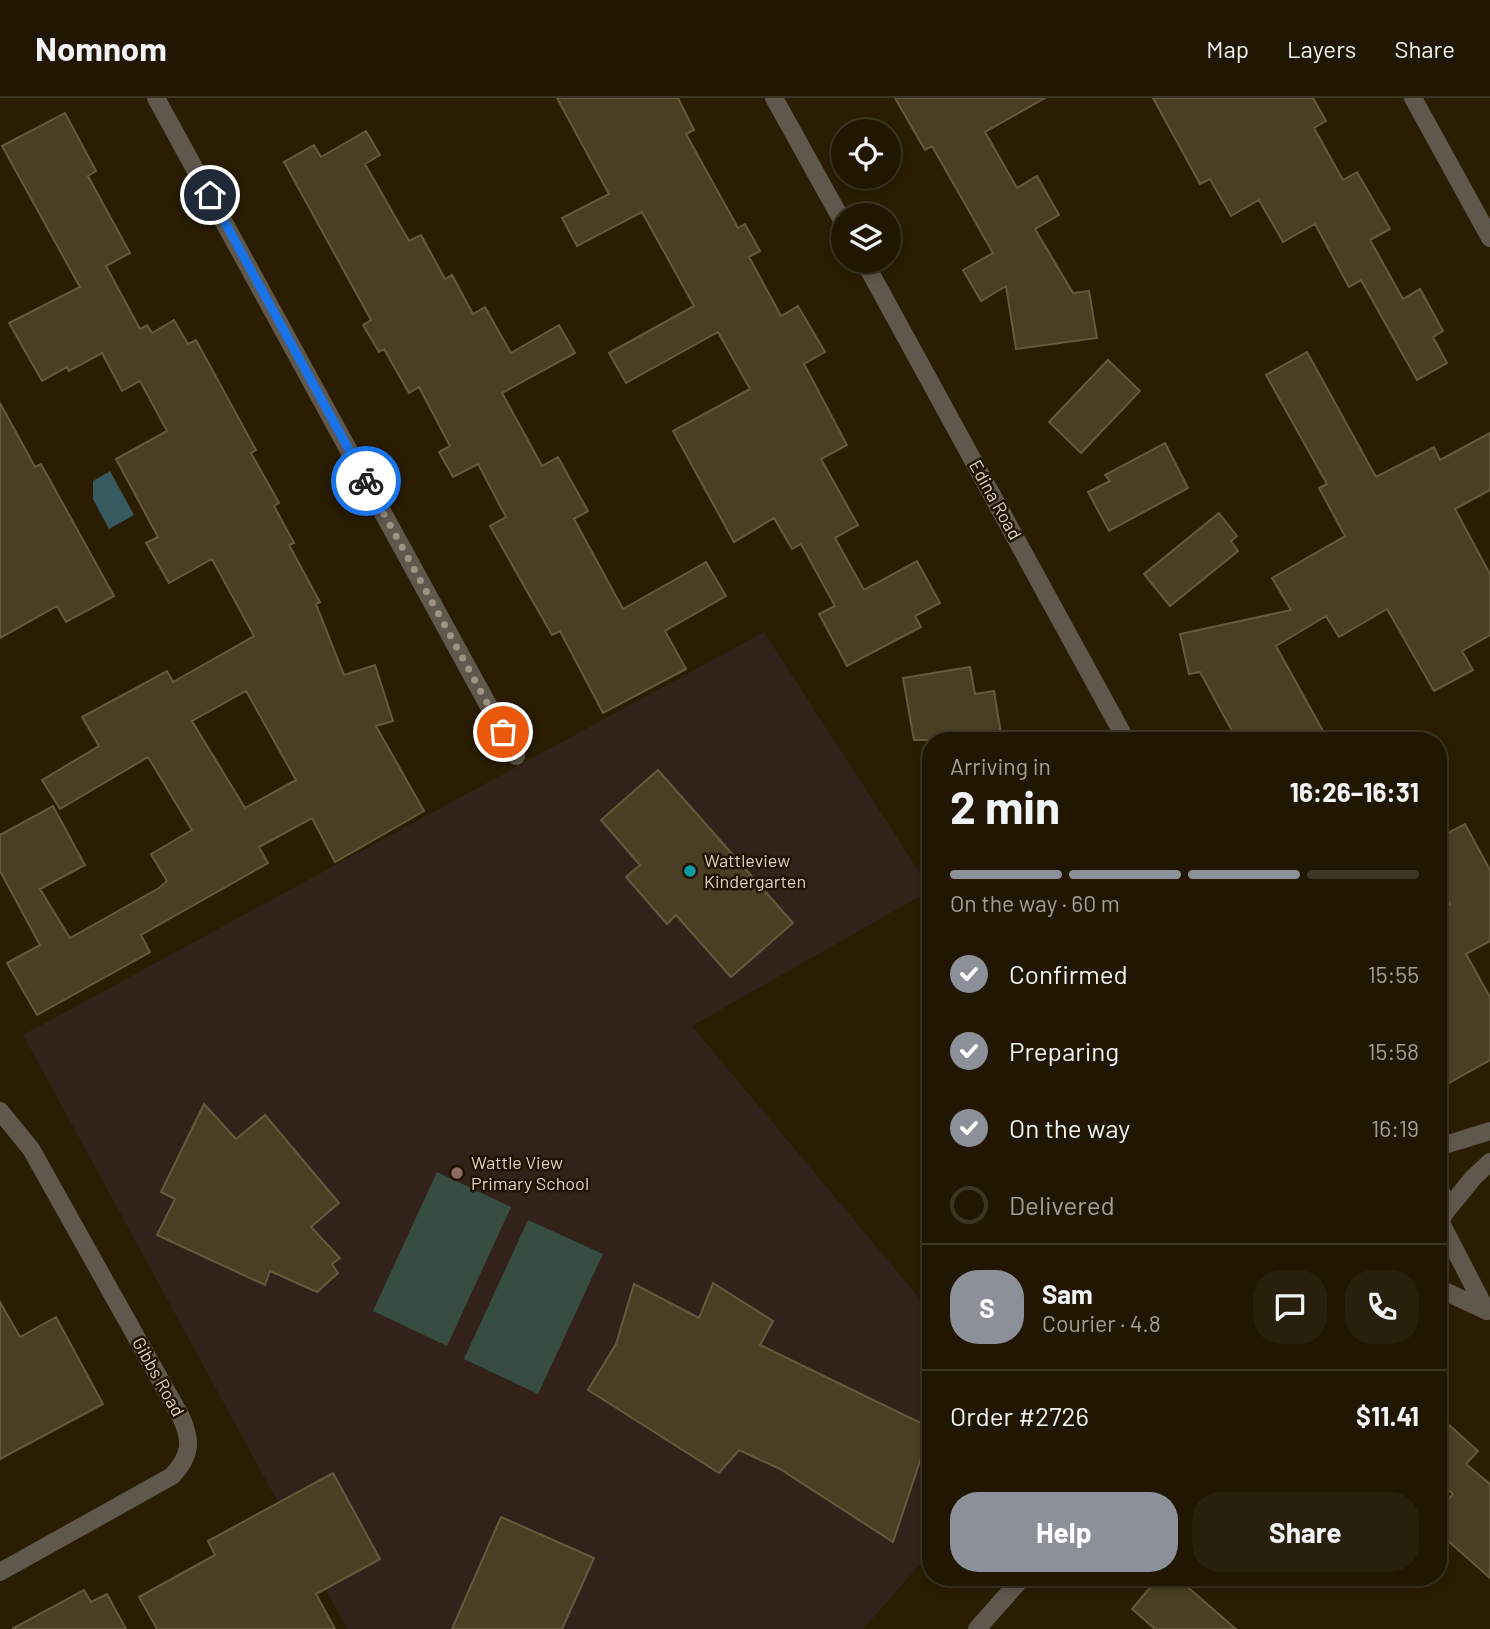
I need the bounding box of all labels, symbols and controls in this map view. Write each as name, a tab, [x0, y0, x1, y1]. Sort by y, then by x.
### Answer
text: Nomnom	[35, 28, 167, 68]
text: Map	[1206, 34, 1249, 63]
text: Layers	[1287, 34, 1356, 63]
text: Share	[1394, 34, 1455, 63]
map controls	[831, 119, 901, 273]
button: locate	[831, 119, 901, 189]
pin	[180, 165, 240, 225]
icon: home	[191, 176, 229, 214]
button: layers	[831, 203, 901, 273]
courier	[331, 446, 401, 516]
street label: Edina Road	[965, 456, 1027, 543]
icon: bike	[347, 462, 385, 500]
pin	[473, 702, 533, 762]
icon: bag	[484, 713, 522, 751]
text: Arriving in	[950, 752, 1051, 780]
text: 16:26–16:31	[1290, 776, 1419, 807]
text: 2 min	[950, 778, 1060, 833]
place label: Wattleview Kindergarten	[704, 849, 806, 892]
marker: Wattleview Kindergarten	[682, 863, 698, 879]
text: On the way · 60 m	[950, 889, 1120, 917]
icon: check	[950, 955, 988, 993]
text: Confirmed	[1009, 958, 1128, 989]
text: 15:55	[1368, 960, 1419, 988]
icon: check	[950, 1032, 988, 1070]
text: Preparing	[1009, 1035, 1119, 1066]
text: 15:58	[1368, 1037, 1419, 1065]
icon: check	[950, 1109, 988, 1147]
text: On the way	[1009, 1112, 1130, 1143]
text: 16:19	[1371, 1114, 1419, 1142]
place label: Wattle View Primary School	[471, 1151, 589, 1194]
marker: Wattle View Primary School	[449, 1165, 465, 1181]
text: Delivered	[1009, 1189, 1115, 1220]
button: chat	[1253, 1270, 1327, 1344]
button: phone	[1345, 1270, 1419, 1344]
text: Sam	[1042, 1278, 1093, 1309]
text: S	[979, 1292, 995, 1323]
text: Courier · 4.8	[1042, 1309, 1161, 1337]
street label: Gibbs Road	[128, 1333, 190, 1420]
text: Order #2726	[950, 1400, 1089, 1431]
text: $11.41	[1356, 1400, 1419, 1431]
button: Help	[950, 1492, 1178, 1572]
button: Share	[1192, 1492, 1419, 1572]

